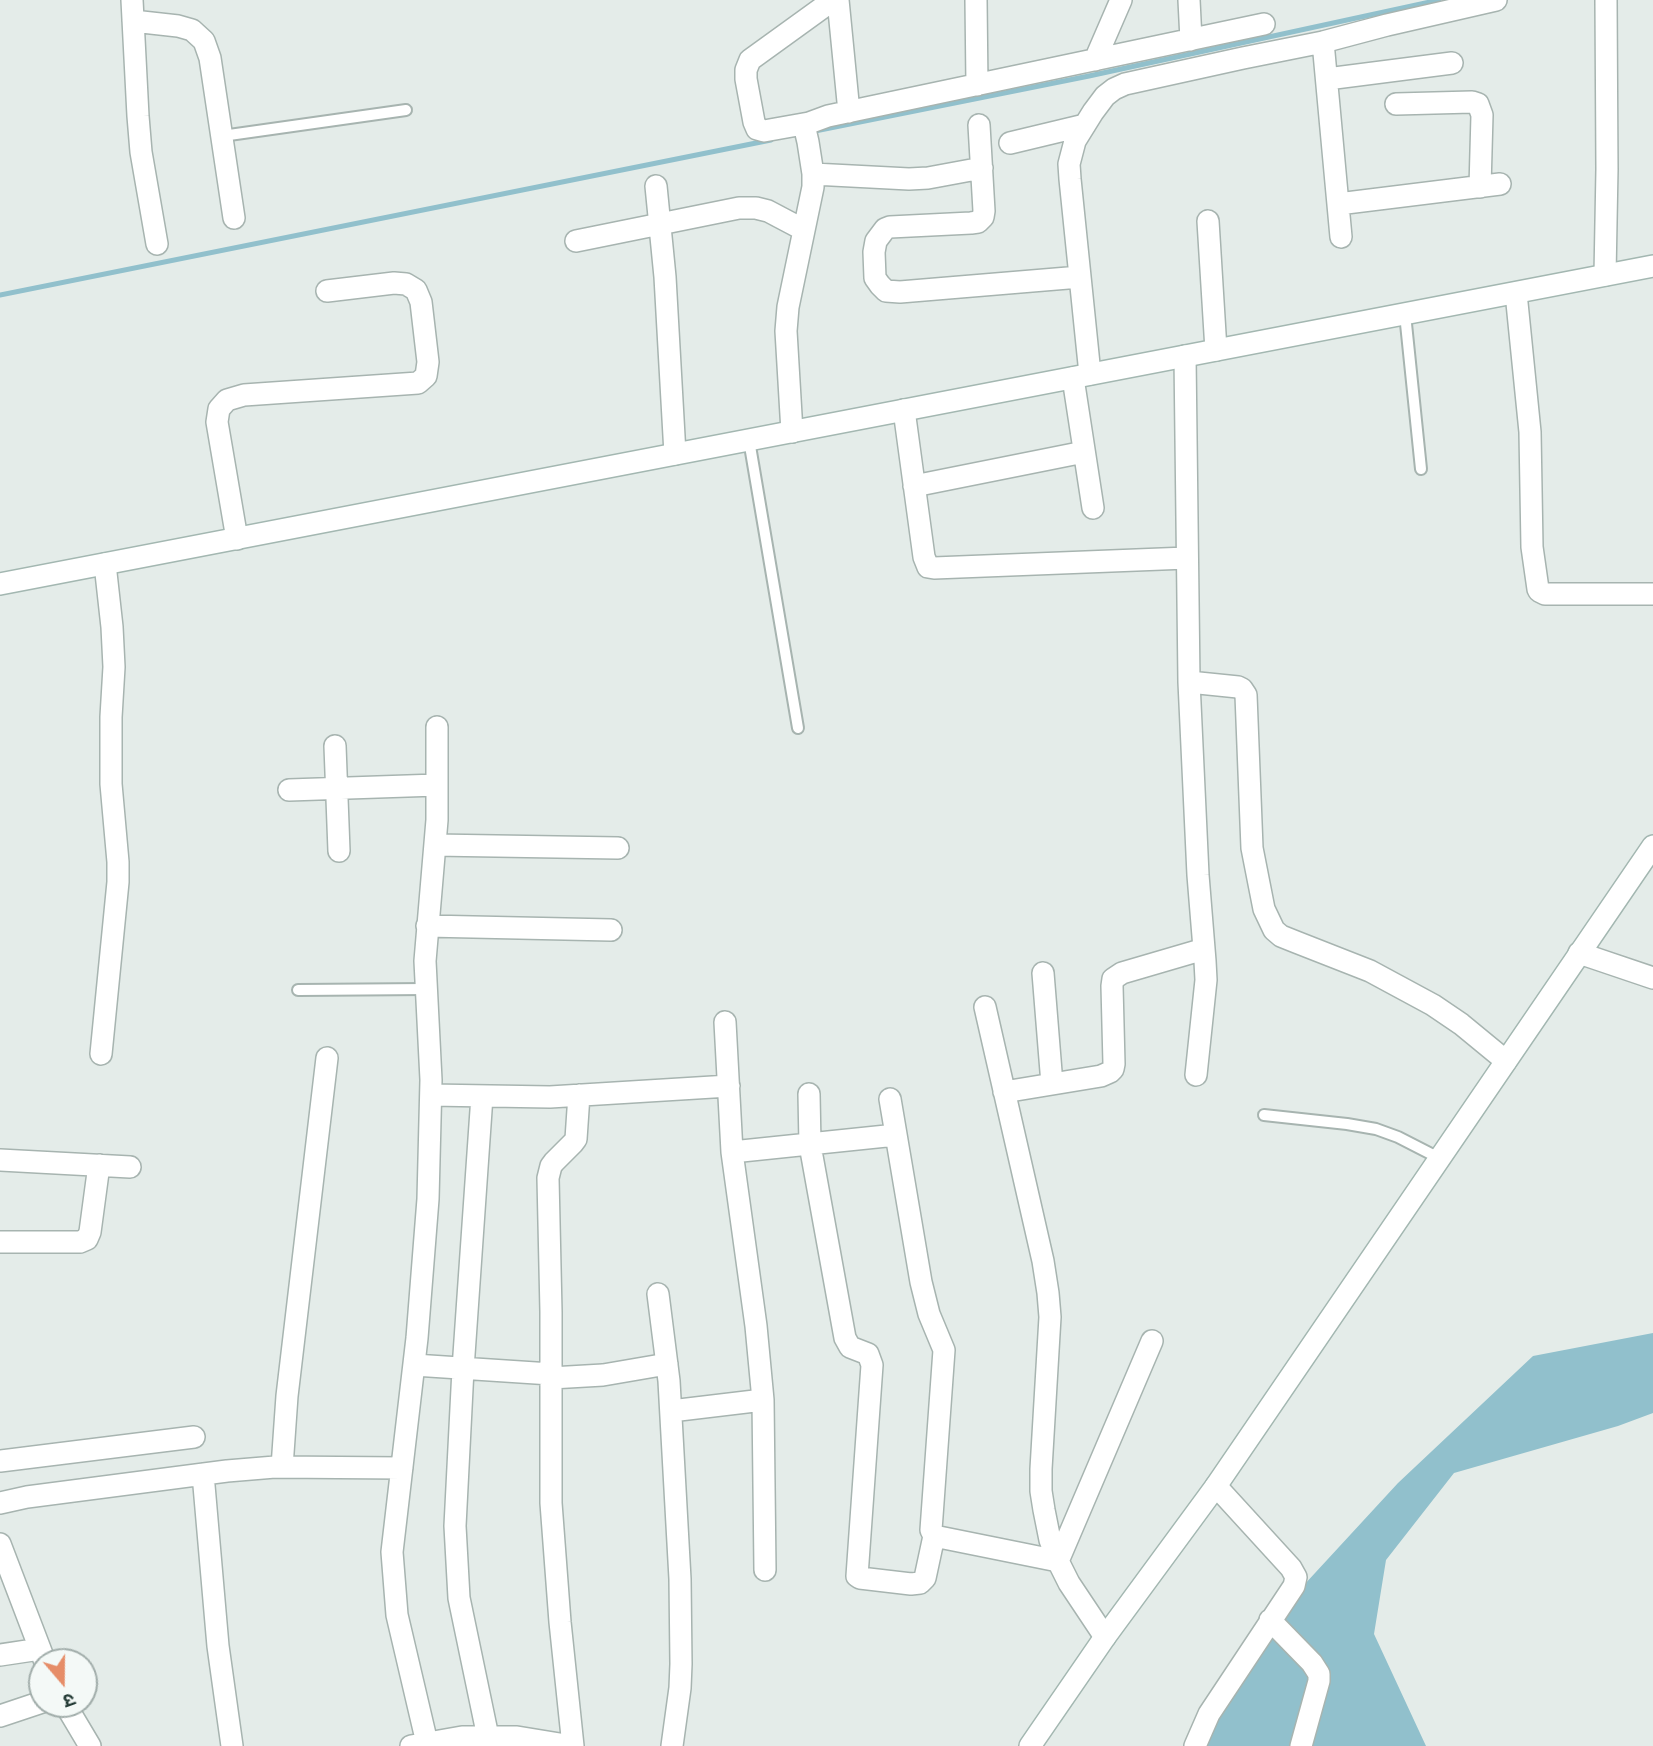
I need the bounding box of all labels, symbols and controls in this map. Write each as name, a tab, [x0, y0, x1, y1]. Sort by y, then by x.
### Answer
north arrow	[28, 1648, 98, 1718]
text: उ	[61, 1689, 78, 1713]

